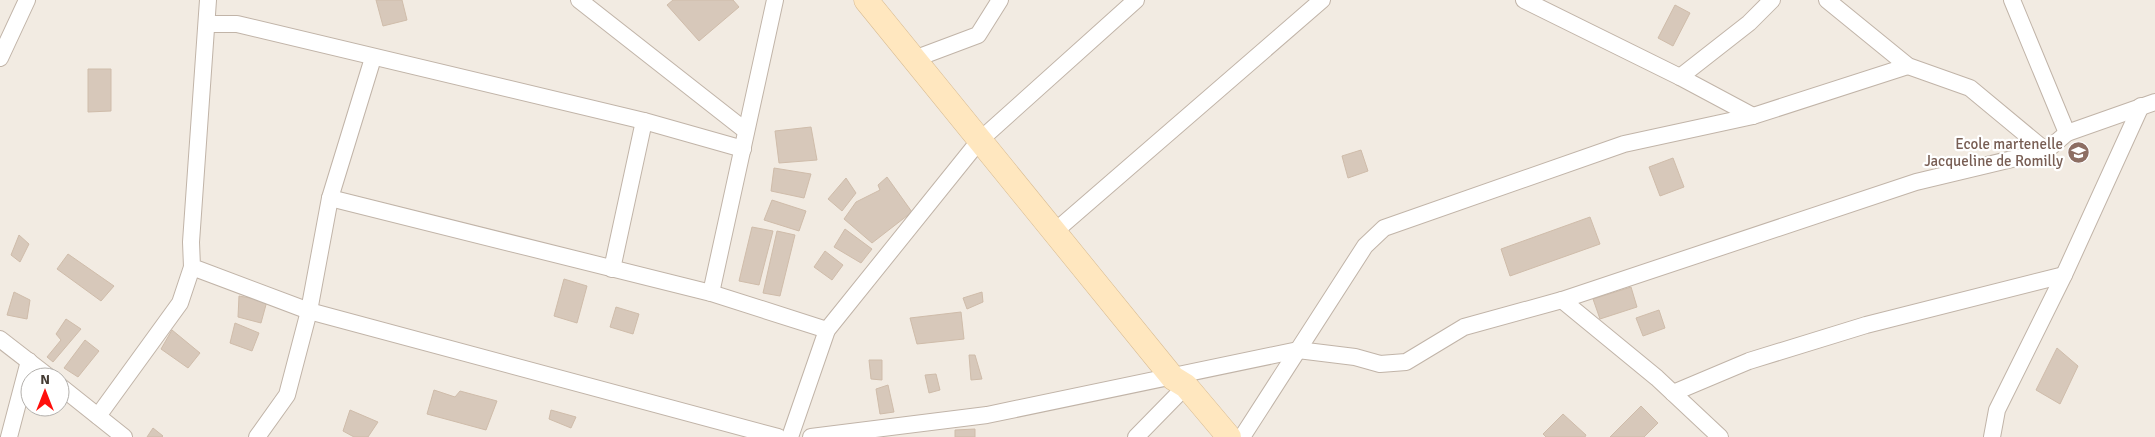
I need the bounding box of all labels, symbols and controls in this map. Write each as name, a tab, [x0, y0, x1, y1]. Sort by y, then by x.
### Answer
place label: Ecole martenelle Jacqueline de Romilly	[1924, 135, 2063, 170]
school or university icon: Ecole martenelle Jacqueline de Romilly	[2067, 141, 2091, 165]
north arrow	[20, 367, 70, 417]
text: N	[40, 371, 50, 388]

